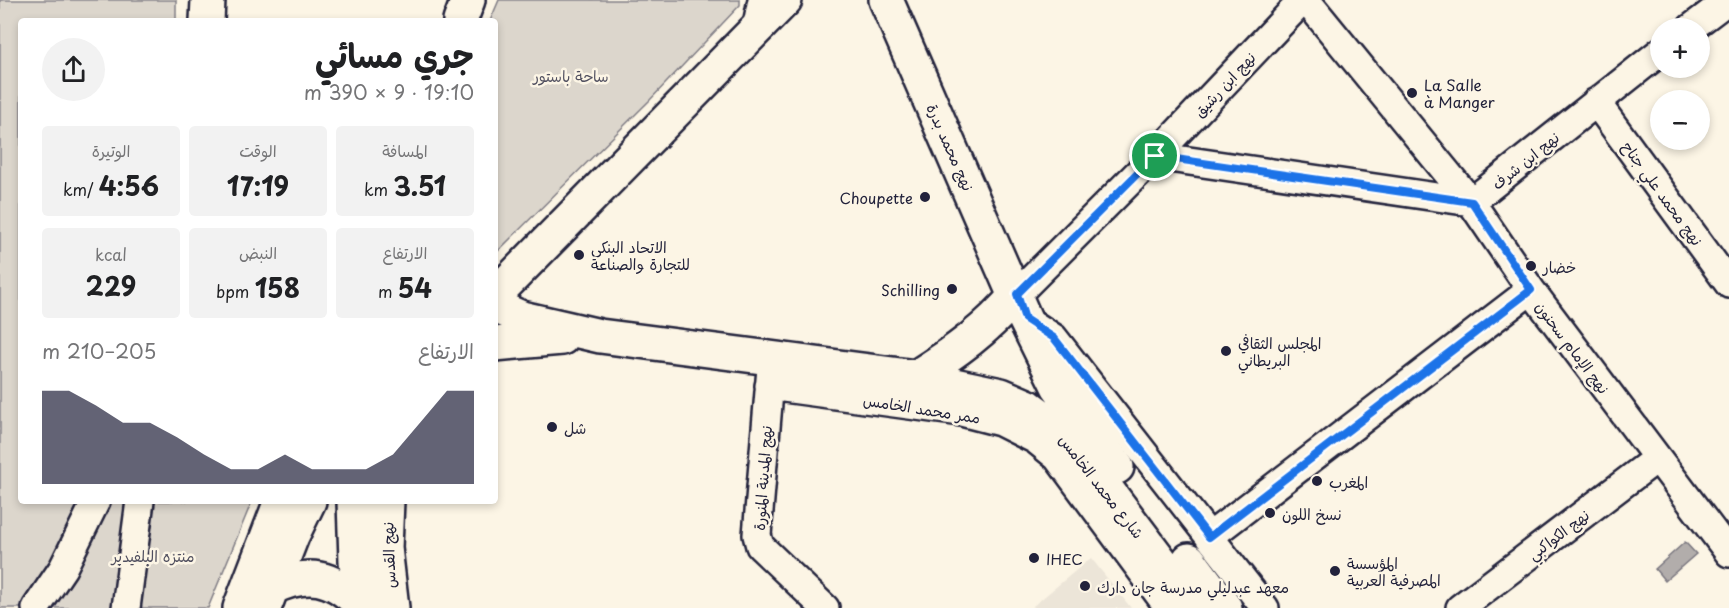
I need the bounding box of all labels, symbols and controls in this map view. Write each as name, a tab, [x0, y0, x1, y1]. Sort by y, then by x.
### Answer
map controls	[1650, 18, 1710, 150]
button: +	[1650, 18, 1710, 78]
text: جري مسائي	[315, 29, 474, 79]
button: share	[42, 38, 105, 101]
street label: نهج ابن رشيق	[1188, 46, 1260, 122]
park label: ساحة باستور	[532, 64, 609, 87]
place label: La Salle à Manger	[1424, 73, 1495, 113]
text: 19:10 · 9 × 390 m	[304, 77, 474, 107]
marker: La Salle à Manger	[1405, 86, 1419, 100]
button: −	[1650, 90, 1710, 150]
street label: نهج محمد بدرة	[921, 100, 981, 194]
street label: نهج ابن شرف	[1486, 126, 1564, 194]
pin	[1129, 130, 1180, 181]
street label: نهج محمد علي جناح	[1615, 136, 1709, 252]
text: الوتيرة	[92, 138, 130, 162]
text: الوقت	[239, 138, 277, 162]
text: المسافة	[382, 138, 428, 162]
icon: arrive	[1138, 139, 1171, 172]
text: 4:56	[99, 166, 159, 205]
text: 17:19	[227, 166, 289, 205]
text: 3.51	[393, 166, 446, 205]
text: /km	[63, 177, 99, 201]
text: km	[364, 177, 393, 201]
place label: Choupette	[839, 186, 913, 209]
marker: Choupette	[918, 190, 932, 204]
place label: الاتحاد البنكي للتجارة والصناعة	[591, 235, 690, 275]
text: النبض	[239, 240, 277, 264]
text: الارتفاع	[383, 240, 427, 264]
text: kcal	[95, 242, 127, 266]
marker: الاتحاد البنكي للتجارة والصناعة	[572, 248, 586, 262]
place label: خضار	[1542, 255, 1576, 278]
marker: خضار	[1524, 259, 1538, 273]
text: 229	[86, 266, 136, 305]
text: 158	[255, 268, 300, 307]
text: 54	[398, 268, 432, 307]
place label: Schilling	[881, 278, 940, 301]
text: bpm	[216, 279, 255, 303]
text: m	[378, 279, 398, 303]
marker: Schilling	[945, 282, 959, 296]
street label: نهج الإمام سحنون	[1530, 296, 1616, 399]
place label: المجلس الثقافي البريطاني	[1238, 331, 1321, 374]
text: 205–210 m	[42, 336, 156, 366]
text: الارتفاع	[418, 336, 474, 366]
marker: المجلس الثقافي البريطاني	[1219, 344, 1233, 358]
street label: ممر محمد الخامس	[862, 387, 982, 429]
place label: شل	[564, 416, 586, 439]
marker: شل	[545, 420, 559, 434]
street label: نهج المدينة المنورة	[747, 425, 777, 531]
street label: شارع محمد الخامس	[1054, 429, 1150, 543]
place label: المغرب	[1329, 470, 1368, 493]
marker: المغرب	[1310, 474, 1324, 488]
place label: نسخ اللون	[1282, 502, 1342, 525]
street label: نهج الكواكبي	[1522, 503, 1596, 567]
marker: نسخ اللون	[1263, 506, 1277, 520]
street label: نهج القدس	[375, 521, 401, 589]
park label: منتزه البلفيدير	[110, 544, 194, 567]
place label: IHEC	[1046, 547, 1083, 570]
marker: IHEC	[1027, 551, 1041, 565]
place label: المؤسسة المصرفية العربية	[1347, 551, 1441, 591]
marker: المؤسسة المصرفية العربية	[1328, 564, 1342, 578]
place label: معهد عبدليلي مدرسة جان دارك	[1097, 575, 1289, 601]
marker: معهد عبدليلي مدرسة جان دارك	[1078, 579, 1092, 593]

